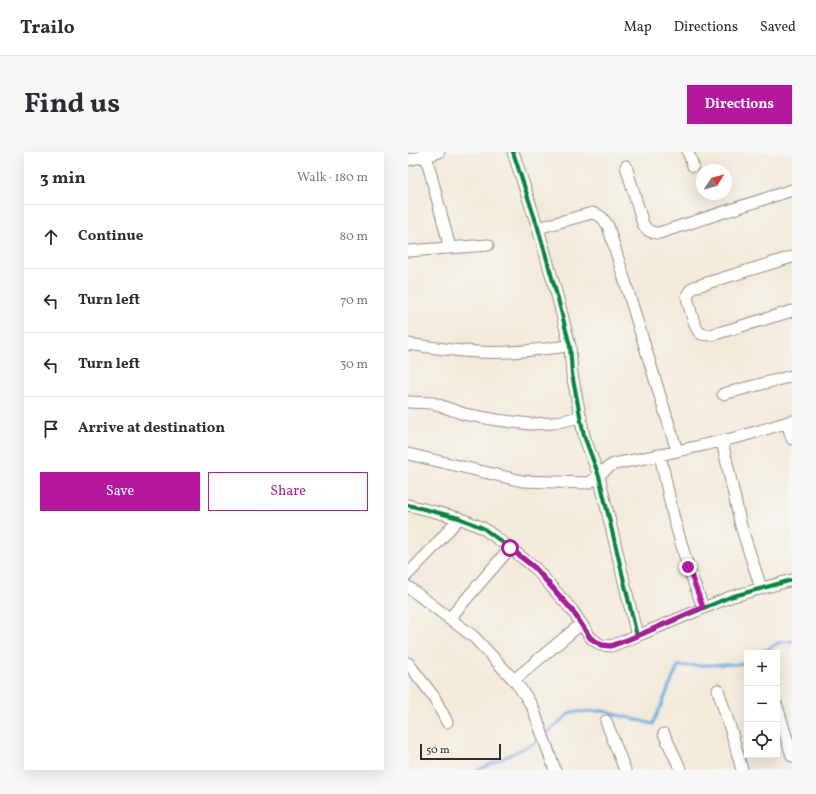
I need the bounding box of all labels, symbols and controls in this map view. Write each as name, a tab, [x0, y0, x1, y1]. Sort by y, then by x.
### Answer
text: Trailo	[20, 15, 75, 41]
text: Map	[624, 18, 652, 37]
text: Directions	[674, 18, 738, 37]
text: Saved	[760, 18, 796, 37]
text: Find us	[24, 85, 120, 124]
button: Directions	[687, 85, 792, 124]
north arrow	[696, 164, 732, 200]
text: 3 min	[40, 167, 86, 190]
text: Walk · 180 m	[297, 169, 368, 187]
icon: ahead	[40, 226, 62, 248]
text: Continue	[78, 226, 143, 247]
text: 80 m	[339, 228, 368, 246]
icon: left	[40, 290, 62, 312]
text: Turn left	[78, 290, 140, 311]
text: 70 m	[340, 292, 368, 310]
icon: left	[40, 354, 62, 376]
text: Turn left	[78, 354, 140, 375]
text: 30 m	[340, 356, 368, 374]
icon: arrive	[40, 418, 62, 440]
text: Arrive at destination	[78, 418, 225, 439]
button: Save	[40, 472, 200, 511]
button: Share	[208, 472, 368, 511]
route start	[501, 539, 519, 557]
route end	[679, 558, 697, 576]
map controls	[744, 650, 780, 758]
button: +	[744, 650, 780, 686]
button: −	[744, 686, 780, 722]
button: locate	[744, 722, 780, 758]
scale bar	[420, 742, 501, 761]
text: 50 m	[426, 743, 450, 758]

